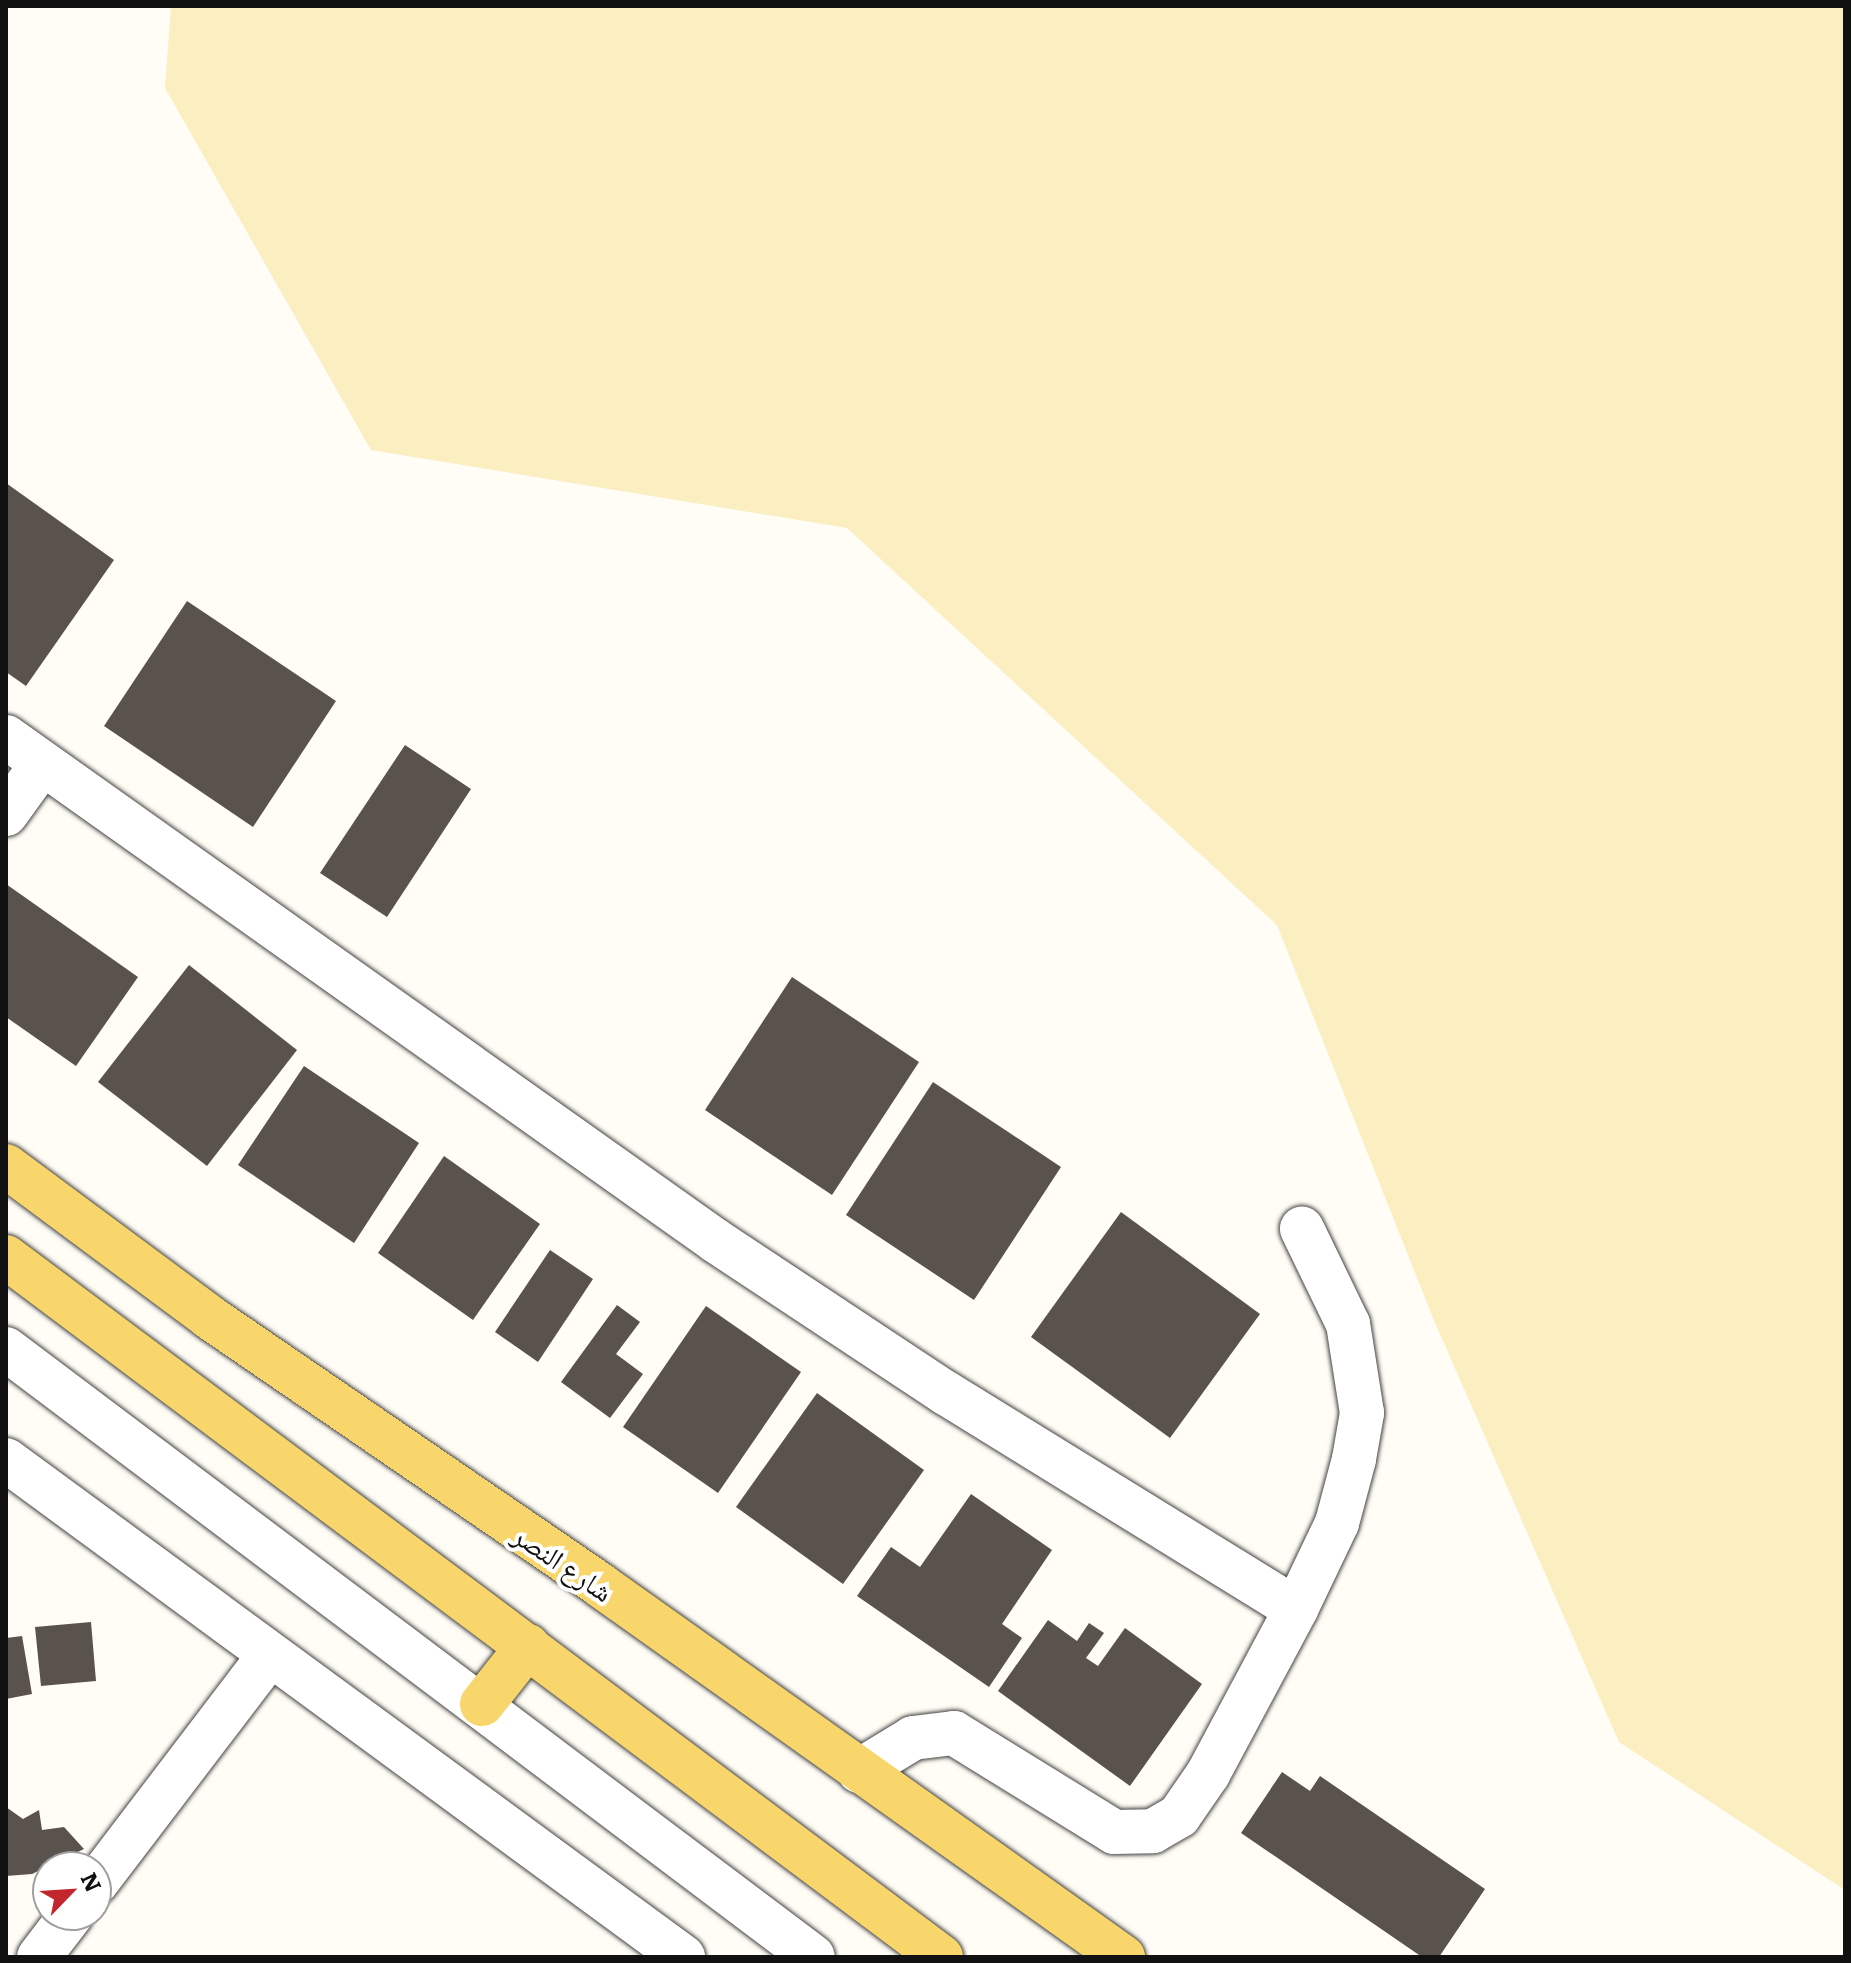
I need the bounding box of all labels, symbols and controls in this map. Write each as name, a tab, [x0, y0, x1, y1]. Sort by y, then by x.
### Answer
street label: شارع النصر	[508, 1517, 620, 1607]
north arrow	[32, 1851, 112, 1931]
text: N	[74, 1866, 111, 1897]

